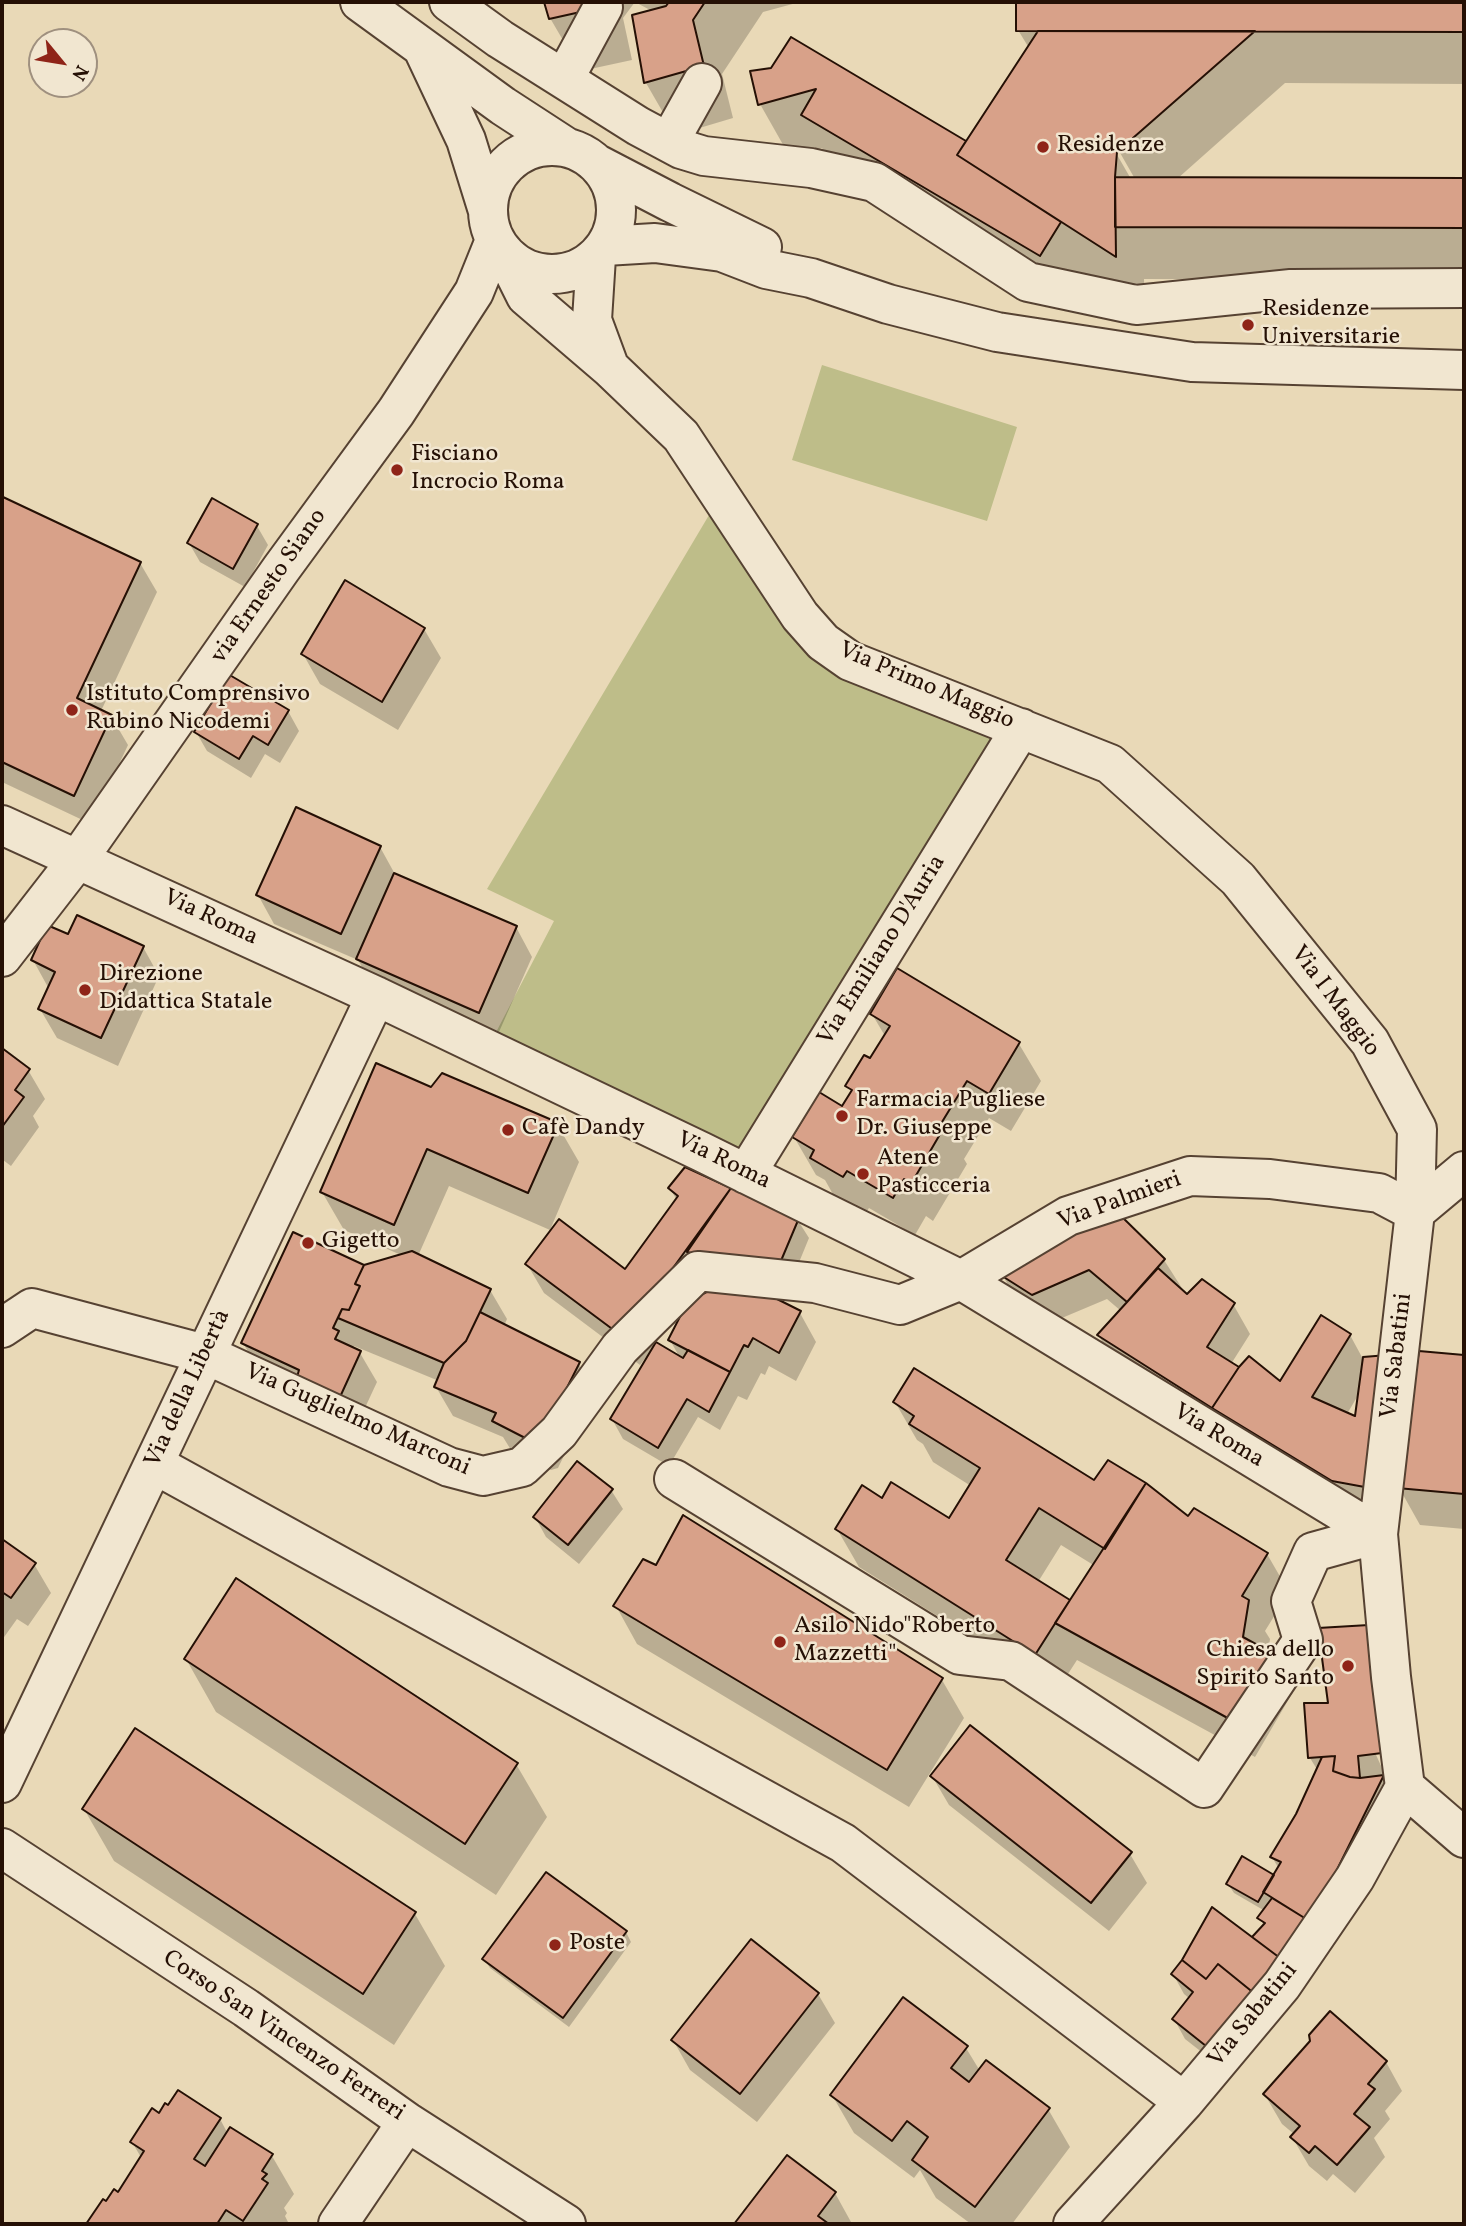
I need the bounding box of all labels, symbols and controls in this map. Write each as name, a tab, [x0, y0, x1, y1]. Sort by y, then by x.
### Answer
north arrow	[28, 28, 98, 98]
text: N	[65, 60, 94, 85]
place label: Residenze	[1057, 133, 1164, 161]
marker: Residenze	[1035, 139, 1051, 155]
place label: Residenze Universitarie	[1262, 297, 1400, 353]
marker: Residenze Universitarie	[1240, 317, 1256, 333]
place label: Fisciano Incrocio Roma	[411, 442, 565, 498]
marker: Fisciano Incrocio Roma	[389, 462, 405, 478]
street label: via Ernesto Siano	[206, 504, 334, 670]
street label: Via Primo Maggio	[834, 637, 1018, 737]
place label: Istituto Comprensivo Rubino Nicodemi	[86, 682, 310, 738]
marker: Istituto Comprensivo Rubino Nicodemi	[64, 702, 80, 718]
street label: Via Emiliano D'Auria	[813, 850, 953, 1052]
street label: Via Roma	[158, 885, 262, 953]
street label: Via I Maggio	[1283, 941, 1385, 1063]
place label: Direzione Didattica Statale	[99, 962, 272, 1018]
marker: Direzione Didattica Statale	[77, 982, 93, 998]
place label: Farmacia Pugliese Dr. Giuseppe	[856, 1088, 1045, 1144]
marker: Farmacia Pugliese Dr. Giuseppe	[834, 1108, 850, 1124]
place label: Cafè Dandy	[522, 1116, 645, 1144]
marker: Cafè Dandy	[500, 1122, 516, 1138]
street label: Via Roma	[671, 1127, 775, 1197]
place label: Atene Pasticceria	[877, 1146, 991, 1202]
marker: Atene Pasticceria	[855, 1166, 871, 1182]
street label: Via Palmieri	[1054, 1166, 1186, 1238]
place label: Gigetto	[322, 1229, 400, 1257]
marker: Gigetto	[300, 1235, 316, 1251]
street label: Via Sabatini	[1376, 1292, 1420, 1420]
street label: Via della Libertà	[140, 1305, 238, 1473]
street label: Via Guglielmo Marconi	[240, 1358, 474, 1484]
street label: Via Roma	[1167, 1399, 1269, 1475]
place label: Asilo Nido"Roberto Mazzetti"	[794, 1614, 995, 1670]
marker: Asilo Nido"Roberto Mazzetti"	[772, 1634, 788, 1650]
place label: Chiesa dello Spirito Santo	[1196, 1638, 1334, 1694]
marker: Chiesa dello Spirito Santo	[1340, 1658, 1356, 1674]
place label: Poste	[569, 1931, 625, 1959]
marker: Poste	[547, 1937, 563, 1953]
street label: Corso San Vincenzo Ferreri	[156, 1945, 410, 2129]
street label: Via Sabatini	[1203, 1958, 1305, 2074]

